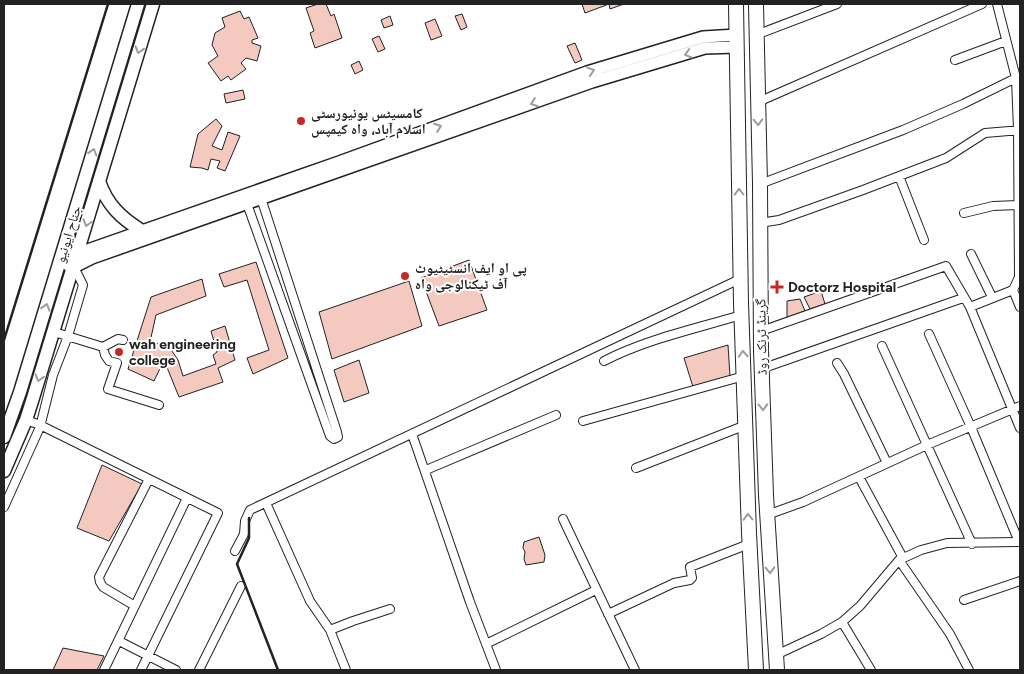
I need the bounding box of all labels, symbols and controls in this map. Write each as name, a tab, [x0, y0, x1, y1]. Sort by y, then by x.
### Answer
one-way arrow	[135, 46, 145, 54]
one-way arrow	[685, 48, 693, 58]
one-way arrow	[586, 67, 595, 77]
one-way arrow	[530, 97, 538, 107]
place label: کامسیٹس یونیورسٹی اسلام آباد، واہ کیمپس	[311, 105, 426, 139]
marker: کامسیٹس یونیورسٹی اسلام آباد، واہ کیمپس	[295, 115, 307, 127]
one-way arrow	[753, 119, 764, 127]
one-way arrow	[434, 123, 442, 133]
one-way arrow	[88, 148, 98, 156]
one-way arrow	[733, 188, 744, 196]
street label: جناح ایونیو	[52, 203, 86, 265]
one-way arrow	[83, 218, 93, 226]
place label: پی او ایف انسٹیٹیوٹ آف ٹیکنالوجی واہ	[415, 260, 527, 293]
marker: پی او ایف انسٹیٹیوٹ آف ٹیکنالوجی واہ	[399, 270, 411, 282]
place label: Doctorz Hospital	[788, 279, 896, 296]
marker: Doctorz Hospital	[770, 280, 784, 294]
street label: گرینڈ ٹرنک روڈ	[752, 298, 771, 376]
one-way arrow	[40, 303, 50, 312]
place label: wah engineering college	[129, 336, 236, 369]
marker: wah engineering college	[113, 346, 125, 358]
one-way arrow	[738, 350, 749, 358]
one-way arrow	[35, 373, 45, 382]
one-way arrow	[757, 404, 768, 412]
one-way arrow	[743, 512, 753, 520]
one-way arrow	[765, 566, 776, 574]

